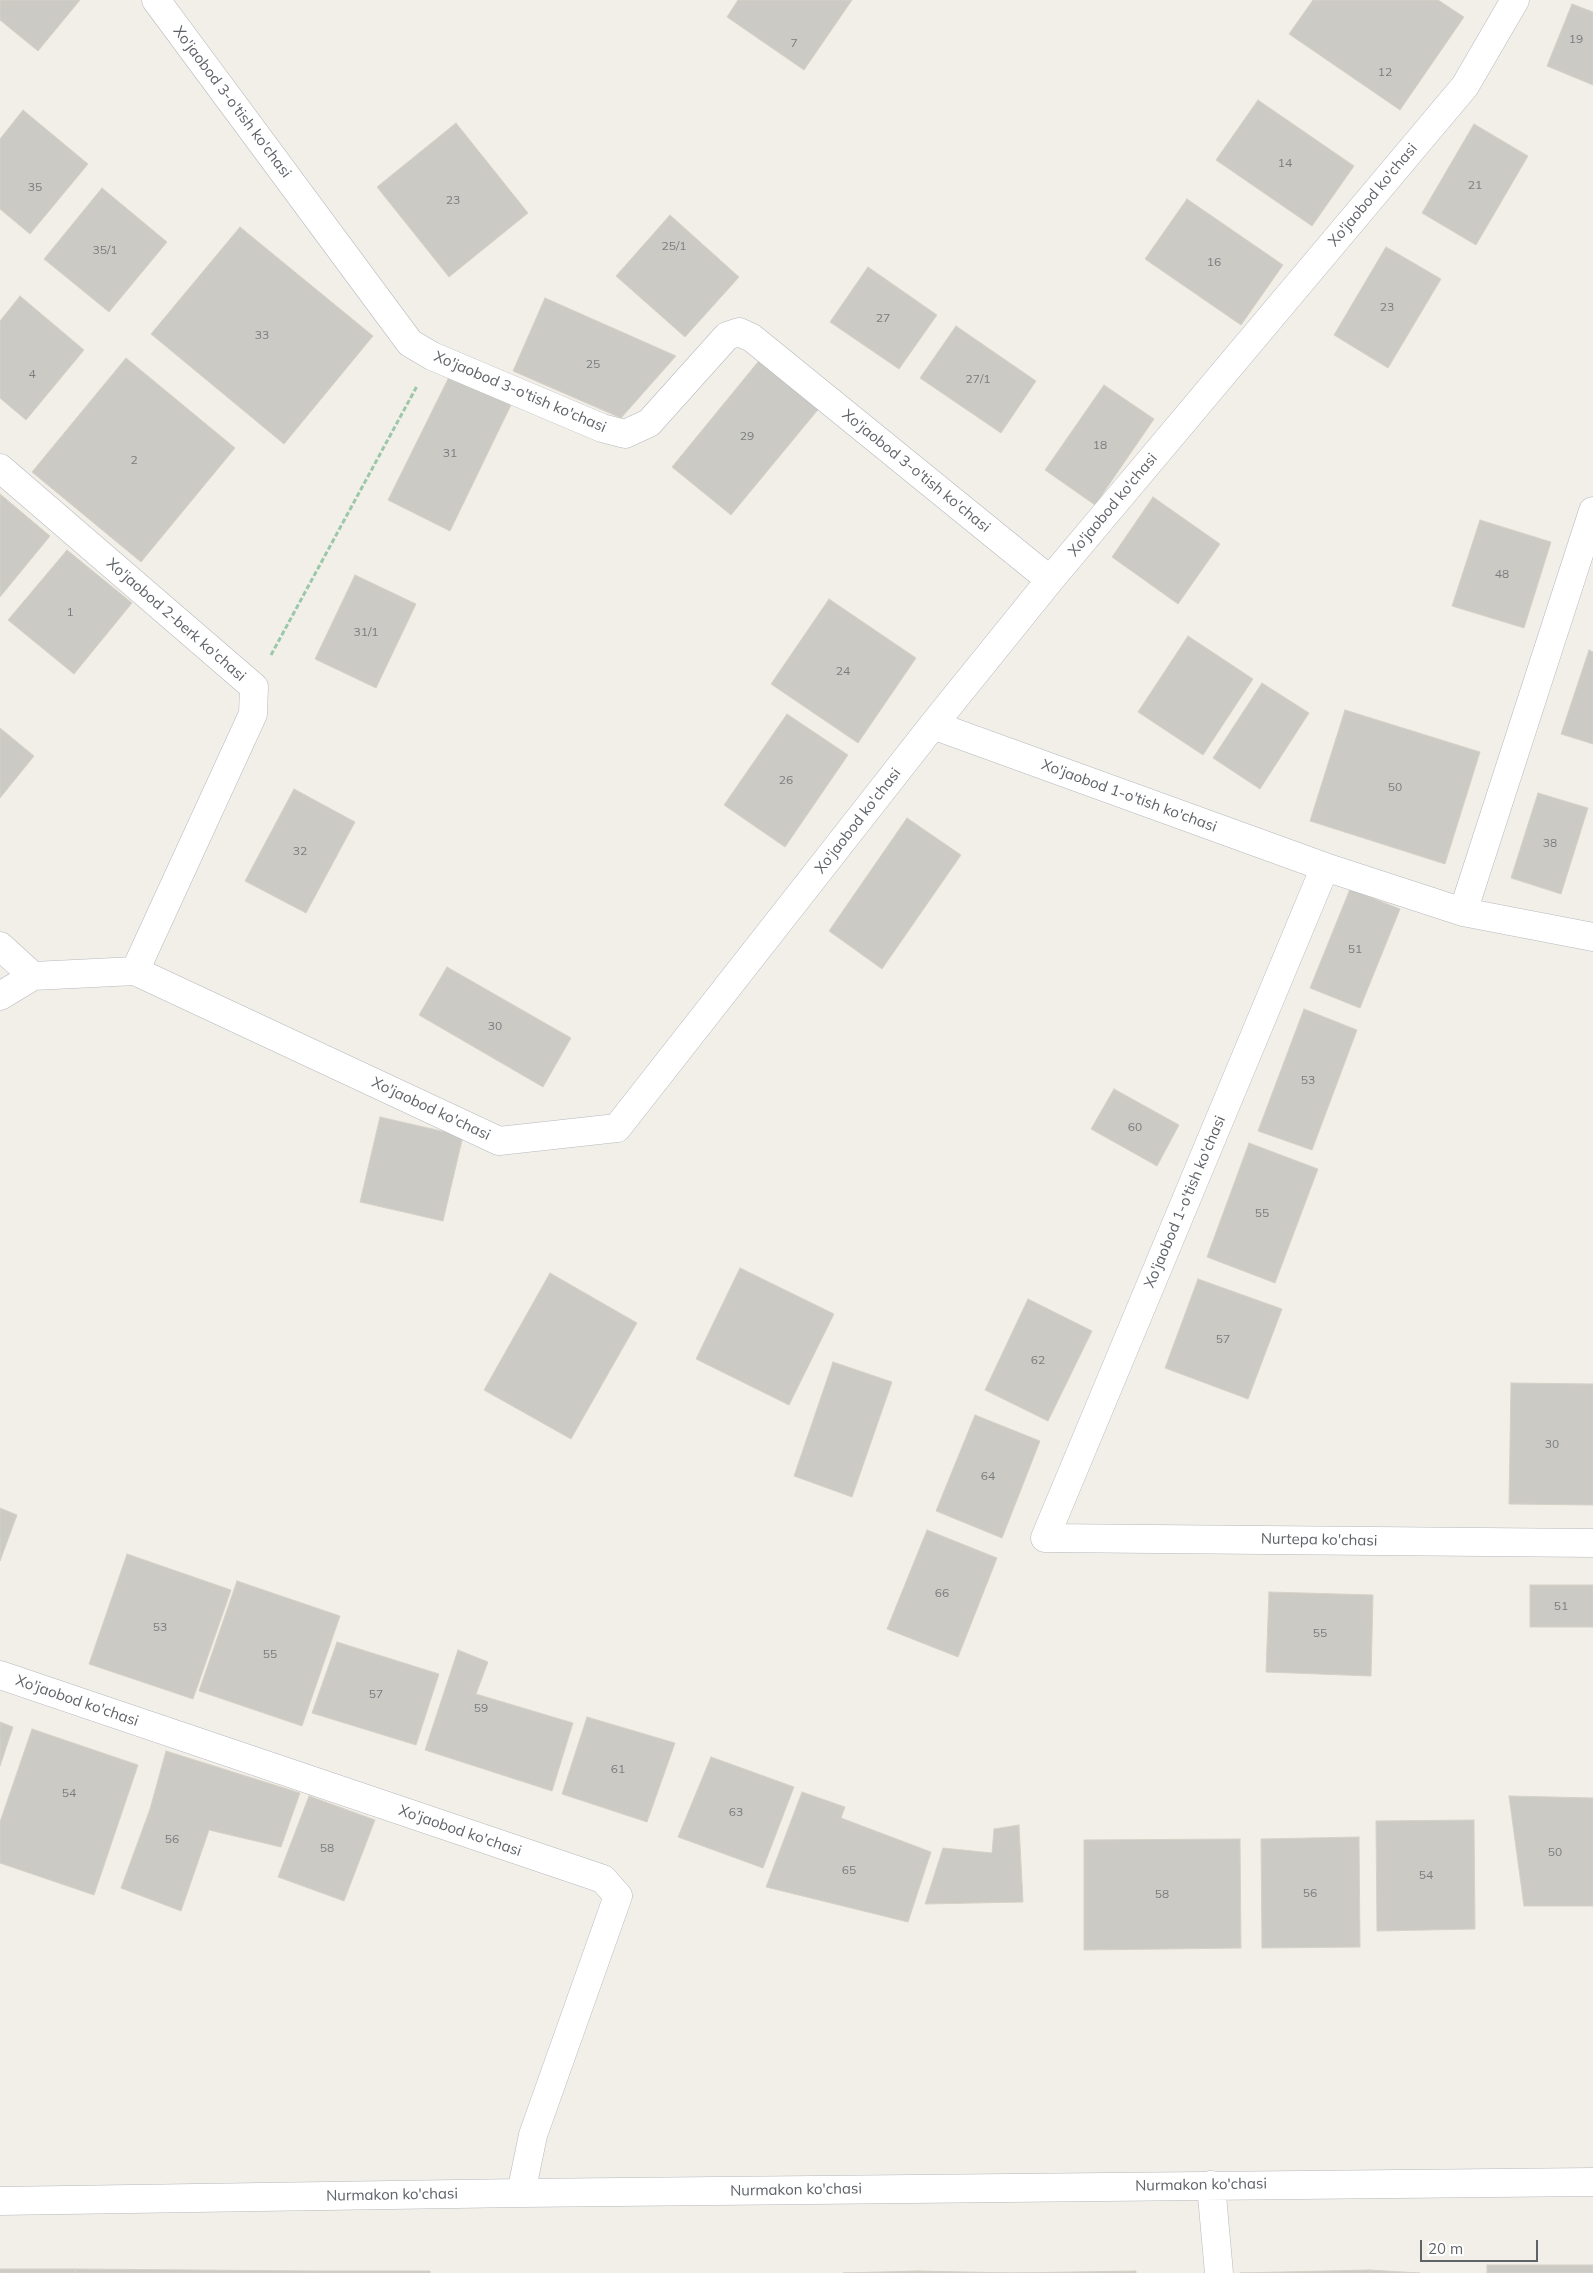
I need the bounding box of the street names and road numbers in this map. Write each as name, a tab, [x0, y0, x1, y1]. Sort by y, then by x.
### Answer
street label: Xo'jaobod 3-o'tish ko'chasi	[169, 23, 295, 181]
street label: Xo'jaobod ko'chasi	[1325, 140, 1421, 250]
street label: Xo'jaobod 3-o'tish ko'chasi	[431, 348, 609, 436]
street label: Xo'jaobod 3-o'tish ko'chasi	[838, 406, 994, 536]
street label: Xo'jaobod ko'chasi	[1065, 450, 1161, 560]
street label: Xo'jaobod 2-berk ko'chasi	[103, 555, 249, 685]
street label: Xo'jaobod 1-o'tish ko'chasi	[1039, 756, 1219, 836]
street label: Xo'jaobod ko'chasi	[811, 765, 905, 877]
street label: Xo'jaobod ko'chasi	[369, 1074, 493, 1144]
street label: Xo'jaobod 1-o'tish ko'chasi	[1141, 1113, 1229, 1291]
street label: Nurtepa ko'chasi	[1261, 1530, 1377, 1550]
street label: Xo'jaobod ko'chasi	[13, 1672, 141, 1730]
street label: Xo'jaobod ko'chasi	[396, 1802, 524, 1860]
street label: Nurmakon ko'chasi	[1135, 2175, 1267, 2195]
street label: Nurmakon ko'chasi	[730, 2180, 862, 2200]
street label: Nurmakon ko'chasi	[326, 2185, 458, 2205]

